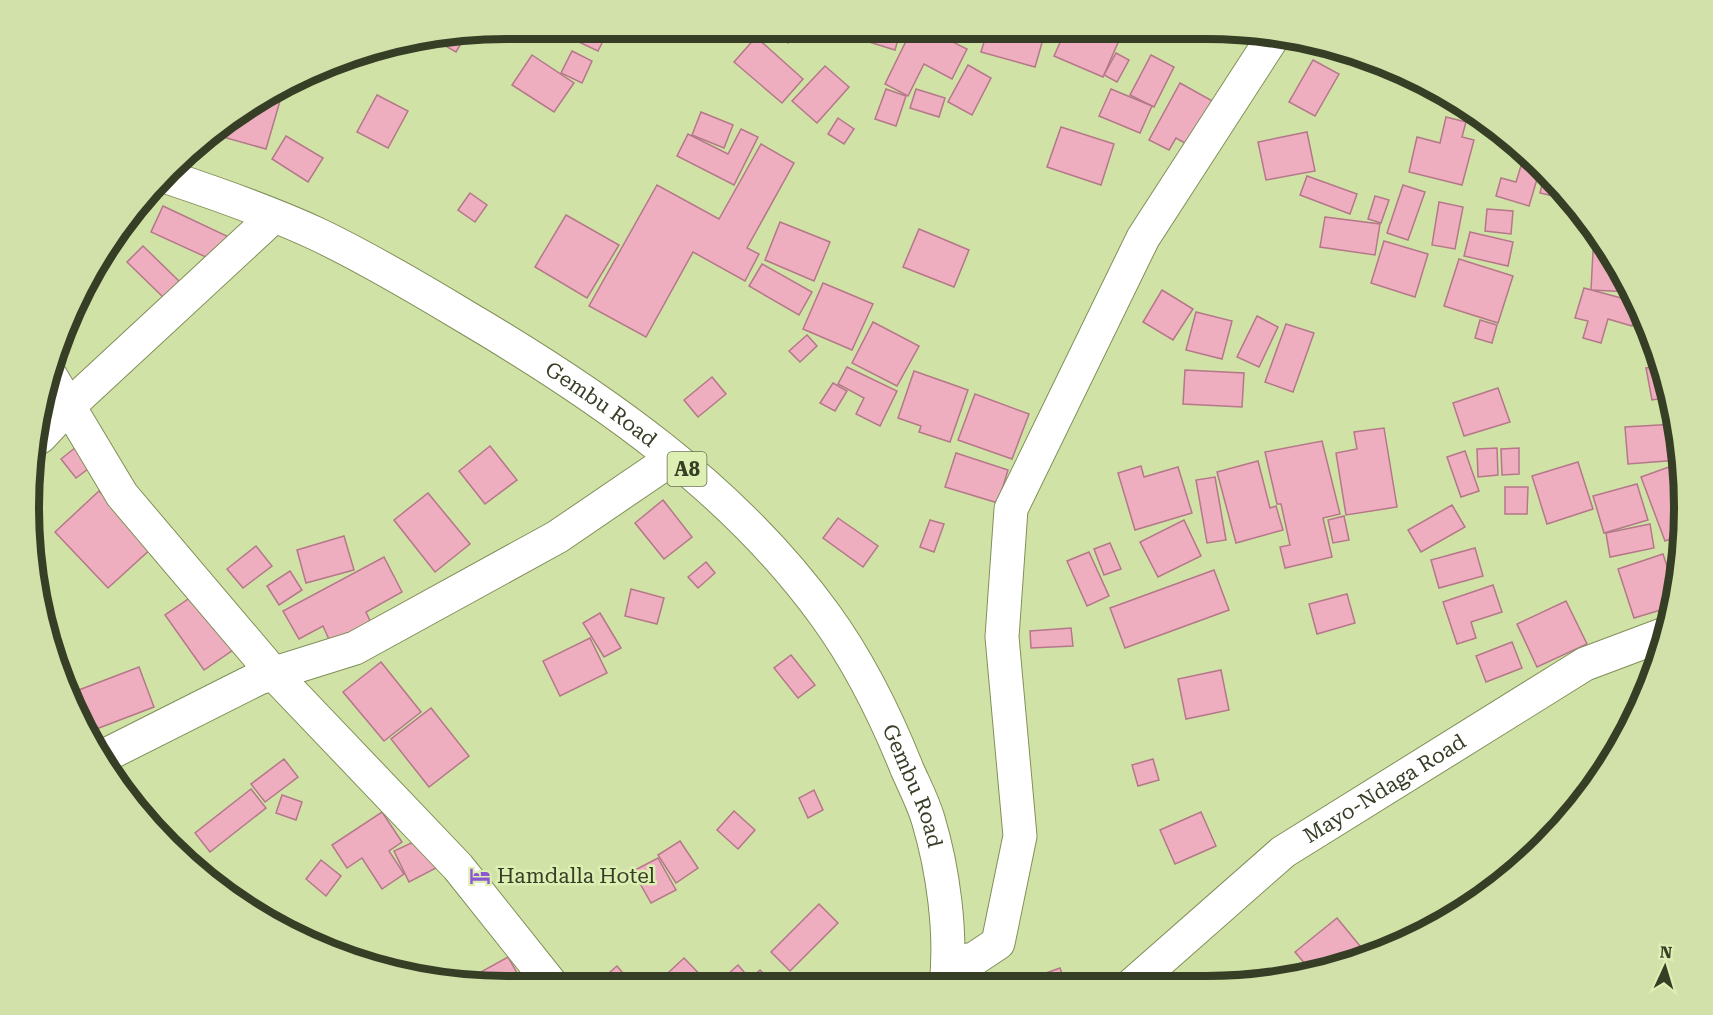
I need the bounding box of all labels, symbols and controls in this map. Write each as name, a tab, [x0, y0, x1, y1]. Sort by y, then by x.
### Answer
street label: Gembu Road	[541, 357, 662, 452]
road number: A8	[668, 452, 706, 486]
street label: Gembu Road	[877, 721, 947, 850]
street label: Mayo-Ndaga Road	[1299, 729, 1471, 848]
hotel icon: Hamdalla Hotel	[468, 864, 492, 888]
place label: Hamdalla Hotel	[497, 864, 655, 888]
north arrow	[1635, 937, 1695, 997]
text: N	[1659, 943, 1673, 962]

